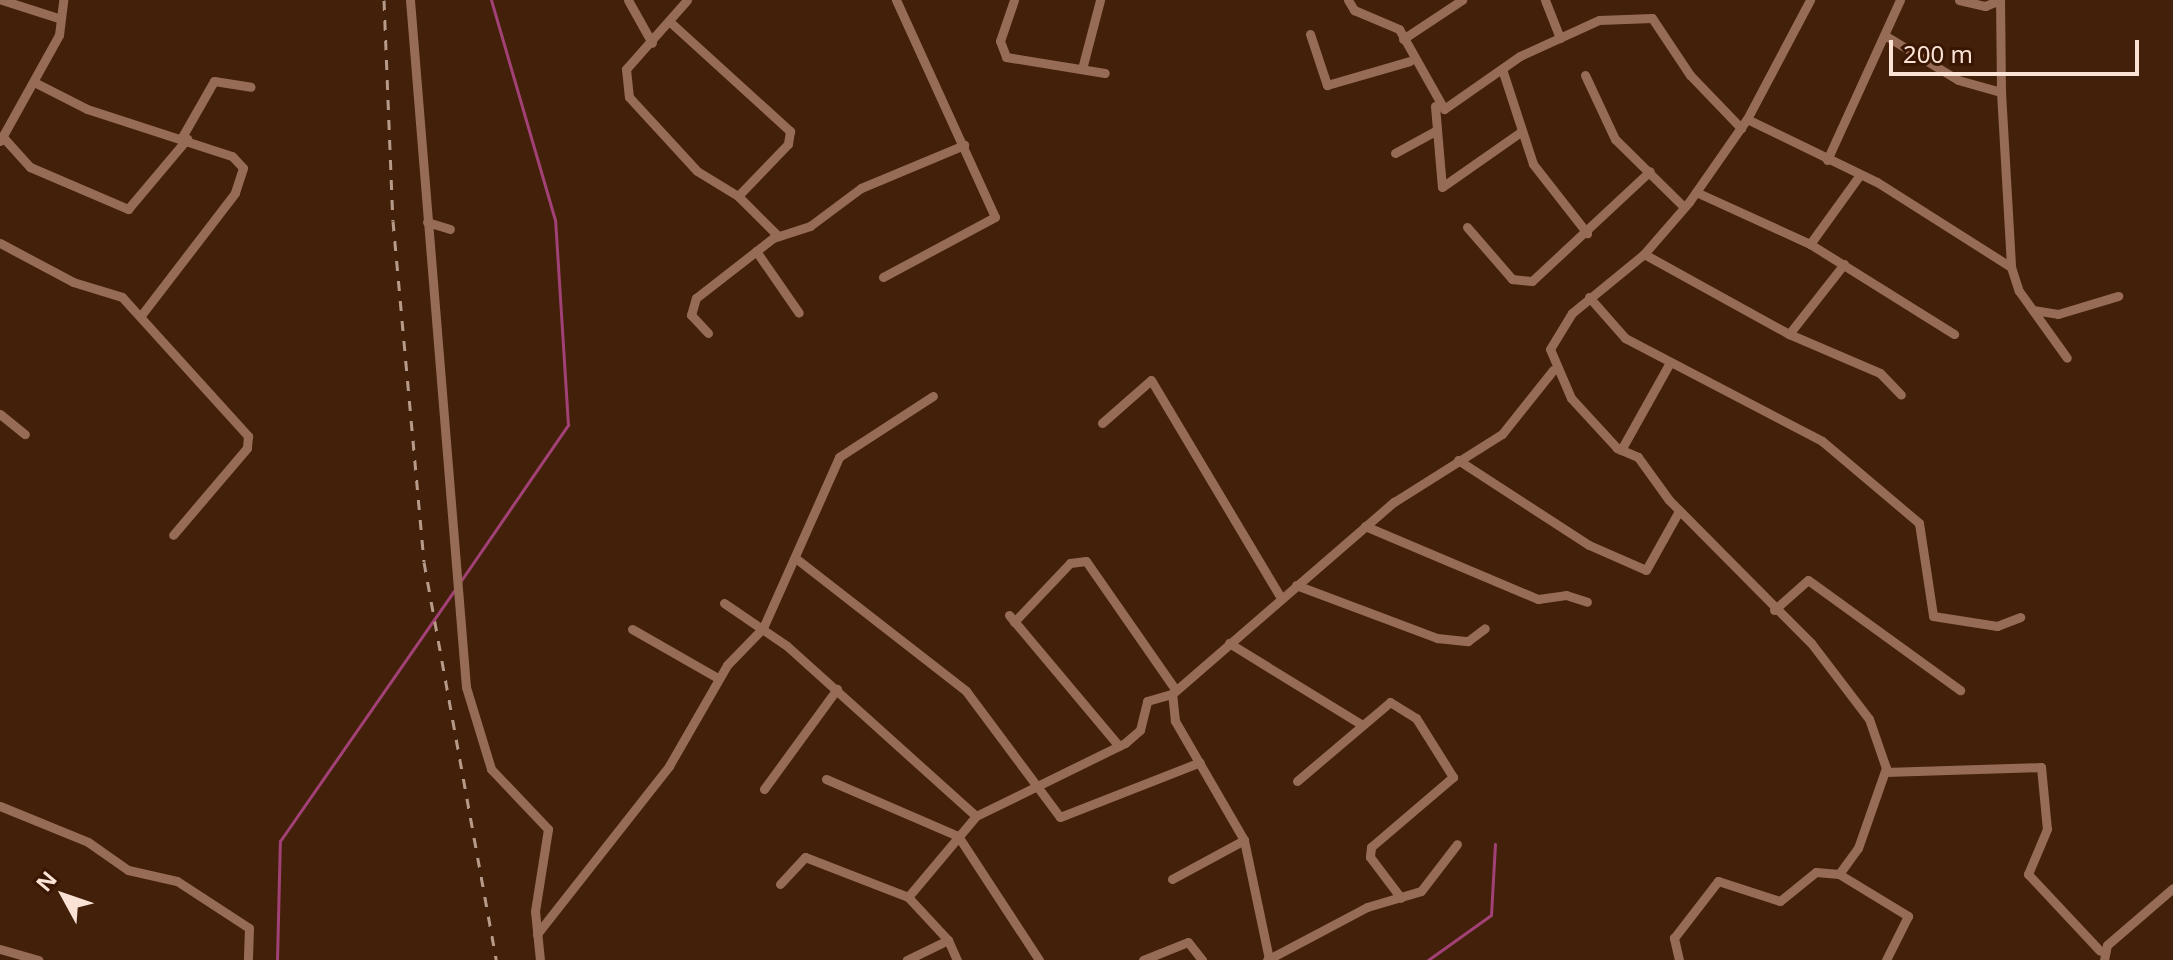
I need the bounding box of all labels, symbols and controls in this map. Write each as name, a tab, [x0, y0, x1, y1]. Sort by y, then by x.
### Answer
scale bar	[1893, 24, 2143, 74]
text: 200 m	[1903, 37, 1973, 70]
north arrow	[24, 856, 104, 936]
text: N	[28, 864, 63, 897]

